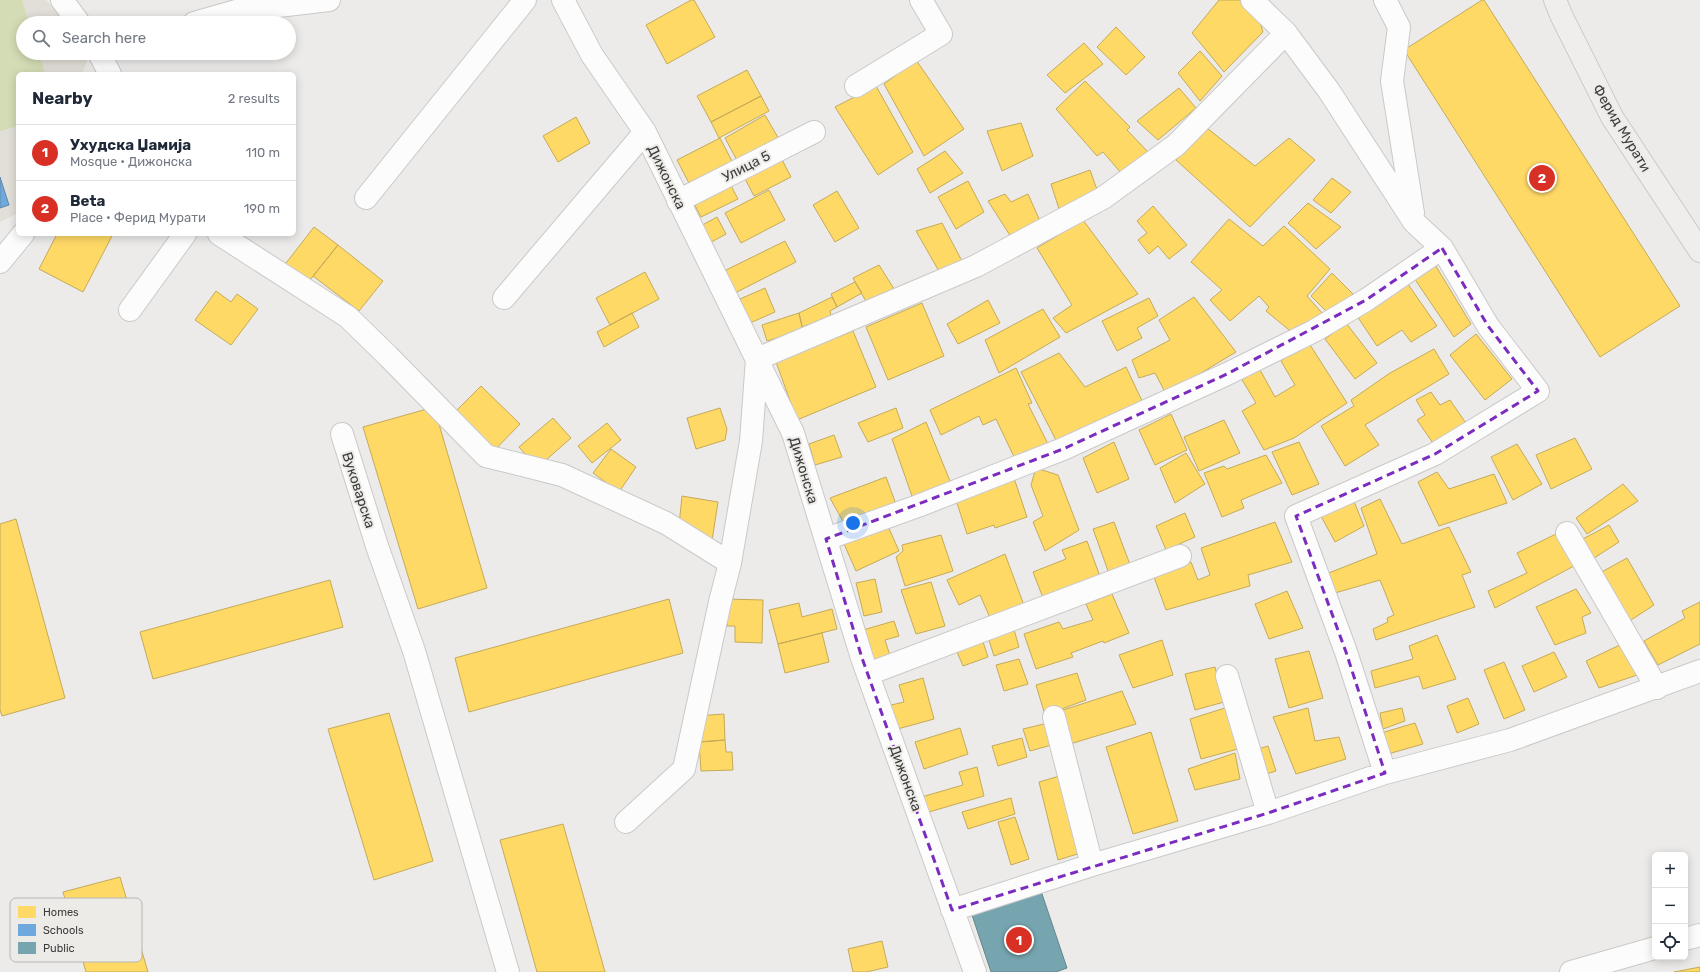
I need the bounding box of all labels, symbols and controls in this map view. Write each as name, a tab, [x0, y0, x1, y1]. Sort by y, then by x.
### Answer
search box	[16, 16, 296, 60]
icon: search	[30, 27, 52, 49]
text: Search here	[62, 29, 146, 47]
street label: Ферид Мурати	[1589, 81, 1654, 175]
text: Nearby	[32, 88, 93, 108]
text: 2 results	[228, 91, 280, 106]
text: Ухудска Џамија	[70, 136, 191, 154]
street label: Дижонска	[644, 142, 689, 212]
text: 1	[42, 145, 48, 160]
text: 110 m	[246, 145, 280, 160]
street label: Улица 5	[719, 147, 773, 186]
text: Mosque · Дижонска	[70, 154, 192, 169]
pin: 2	[1529, 163, 1555, 193]
text: Beta	[70, 192, 105, 210]
text: 2	[41, 201, 49, 216]
text: 190 m	[244, 201, 280, 216]
text: Place · Ферид Мурати	[70, 210, 206, 225]
street label: Дижонска	[785, 435, 822, 506]
street label: Вуковарска	[338, 450, 379, 530]
your location	[843, 513, 863, 533]
street label: Дижонска	[886, 743, 925, 814]
map controls	[1652, 852, 1688, 960]
button: +	[1652, 852, 1688, 888]
button: −	[1652, 888, 1688, 924]
legend	[10, 898, 142, 962]
text: Homes	[43, 906, 79, 919]
text: Schools	[43, 924, 84, 937]
button: locate	[1652, 924, 1688, 960]
pin: 1	[1006, 925, 1032, 955]
text: Public	[43, 942, 75, 955]

